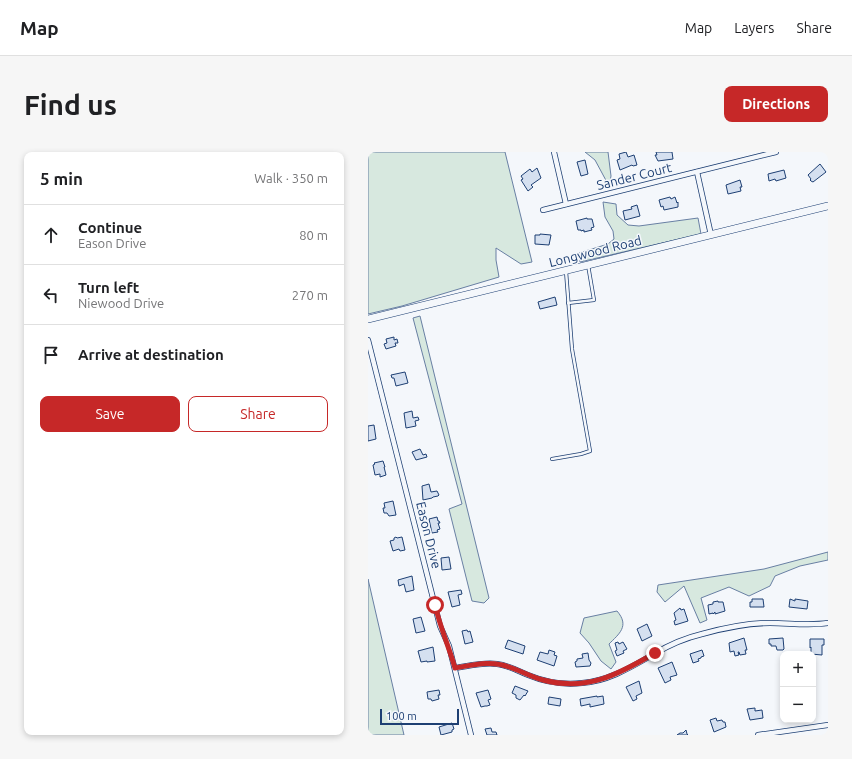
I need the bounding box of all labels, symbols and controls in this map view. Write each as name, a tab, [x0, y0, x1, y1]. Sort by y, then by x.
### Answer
text: Map	[20, 17, 59, 39]
text: Map	[685, 20, 712, 36]
text: Layers	[734, 20, 774, 36]
text: Share	[796, 20, 832, 36]
button: Directions	[724, 86, 828, 122]
text: Find us	[24, 89, 117, 120]
street label: Sander Court	[595, 160, 673, 192]
text: 5 min	[40, 169, 83, 188]
text: Walk · 350 m	[254, 171, 328, 185]
text: Continue	[78, 219, 142, 236]
icon: ahead	[40, 224, 62, 246]
text: 80 m	[299, 228, 328, 242]
street label: Longwood Road	[547, 233, 643, 269]
text: Eason Drive	[78, 236, 146, 250]
text: Turn left	[78, 279, 139, 296]
icon: left	[40, 284, 62, 306]
text: 270 m	[292, 288, 328, 302]
text: Niewood Drive	[78, 296, 164, 310]
icon: arrive	[40, 344, 62, 366]
text: Arrive at destination	[78, 346, 224, 363]
button: Save	[40, 396, 180, 432]
button: Share	[188, 396, 328, 432]
street label: Eason Drive	[414, 500, 444, 570]
route start	[426, 596, 444, 614]
route end	[646, 644, 664, 662]
map controls	[780, 651, 816, 723]
button: +	[780, 651, 816, 687]
button: −	[780, 687, 816, 723]
scale bar	[380, 707, 459, 726]
text: 100 m	[386, 710, 417, 722]

